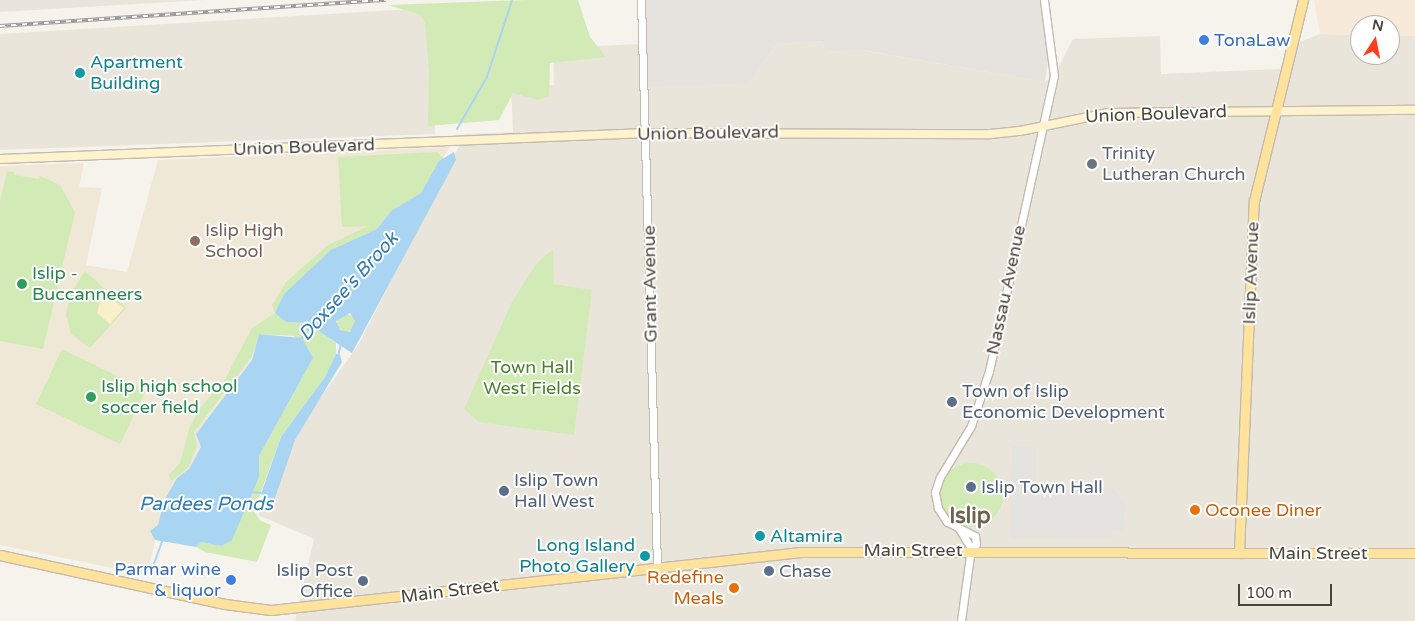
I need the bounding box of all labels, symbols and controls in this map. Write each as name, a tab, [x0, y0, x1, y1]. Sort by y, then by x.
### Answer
north arrow	[1350, 15, 1400, 65]
text: N	[1371, 16, 1385, 35]
place label: TonaLaw	[1214, 29, 1290, 51]
marker: TonaLaw	[1198, 34, 1210, 46]
place label: Apartment Building	[90, 52, 183, 94]
marker: Apartment Building	[74, 67, 86, 79]
street label: Union Boulevard	[1085, 101, 1227, 127]
street label: Union Boulevard	[637, 121, 779, 145]
street label: Union Boulevard	[233, 134, 375, 160]
place label: Trinity Lutheran Church	[1102, 143, 1246, 186]
marker: Trinity Lutheran Church	[1086, 158, 1098, 170]
place label: Islip High School	[205, 220, 284, 262]
street label: Islip Avenue	[1238, 221, 1264, 325]
street label: Nassau Avenue	[982, 223, 1030, 357]
street label: Grant Avenue	[638, 225, 662, 343]
water label: Doxsee's Brook	[294, 228, 404, 346]
marker: Islip High School	[189, 235, 201, 247]
place label: Islip - Buccanneers	[32, 263, 142, 306]
marker: Islip - Buccanneers	[16, 278, 28, 290]
park label: Town Hall West Fields	[483, 357, 581, 399]
place label: Islip high school soccer field	[101, 376, 238, 418]
place label: Town of Islip Economic Development	[962, 381, 1165, 424]
marker: Islip high school soccer field	[85, 391, 97, 403]
marker: Town of Islip Economic Development	[946, 396, 958, 408]
place label: Islip Town Hall West	[514, 470, 598, 512]
place label: Islip Town Hall	[981, 476, 1103, 498]
marker: Islip Town Hall	[965, 481, 977, 493]
marker: Islip Town Hall West	[498, 485, 510, 497]
water label: Pardees Ponds	[139, 494, 273, 516]
place label: Oconee Diner	[1205, 499, 1322, 521]
district label: Islip	[949, 504, 991, 530]
marker: Oconee Diner	[1189, 504, 1201, 516]
place label: Altamira	[770, 525, 843, 547]
marker: Altamira	[754, 530, 766, 542]
place label: Long Island Photo Gallery	[519, 535, 635, 578]
street label: Main Street	[863, 539, 963, 561]
street label: Main Street	[1268, 542, 1368, 564]
marker: Long Island Photo Gallery	[639, 550, 651, 562]
place label: Parmar wine & liquor	[114, 559, 221, 602]
place label: Islip Post Office	[276, 560, 353, 602]
place label: Chase	[779, 560, 831, 582]
marker: Chase	[763, 565, 775, 577]
place label: Redefine Meals	[647, 567, 724, 610]
marker: Parmar wine & liquor	[225, 574, 237, 586]
street label: Main Street	[400, 574, 500, 608]
scale bar	[1240, 574, 1334, 606]
marker: Islip Post Office	[357, 575, 369, 587]
marker: Redefine Meals	[728, 582, 740, 594]
text: 100 m	[1246, 584, 1292, 602]

